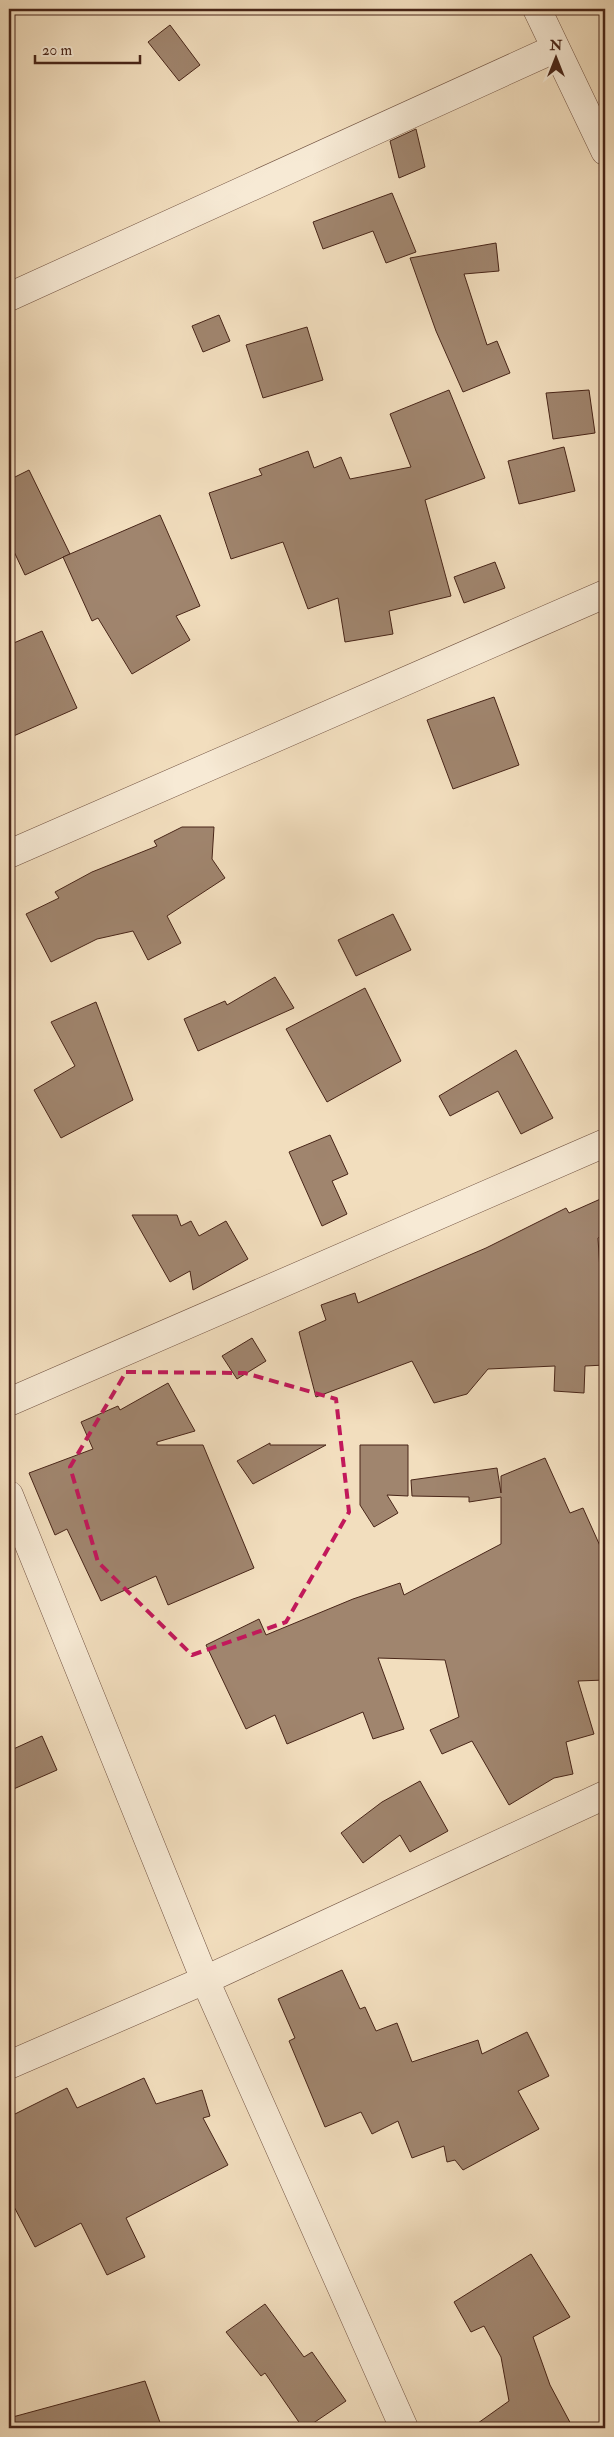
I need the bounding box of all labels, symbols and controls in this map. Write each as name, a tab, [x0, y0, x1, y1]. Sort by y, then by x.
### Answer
scale bar	[35, 32, 140, 64]
north arrow	[532, 32, 582, 82]
text: N	[549, 37, 563, 54]
text: 20 m	[42, 41, 72, 60]

